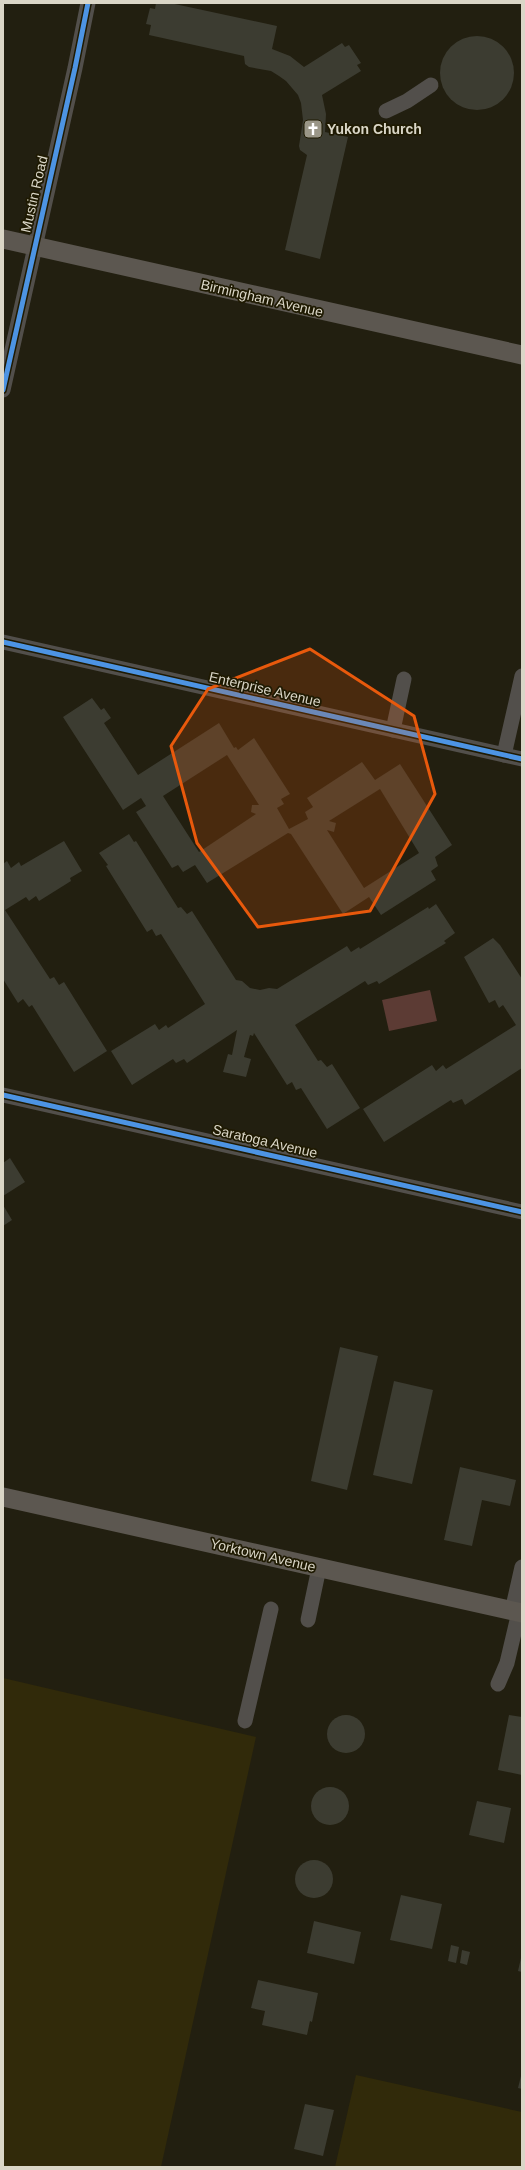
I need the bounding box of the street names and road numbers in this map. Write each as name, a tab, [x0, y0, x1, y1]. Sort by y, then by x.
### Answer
street label: Mustin Road	[17, 154, 51, 234]
street label: Birmingham Avenue	[199, 276, 325, 320]
street label: Enterprise Avenue	[208, 668, 323, 710]
street label: Saratoga Avenue	[211, 1121, 319, 1161]
street label: Yorktown Avenue	[209, 1535, 317, 1575]

